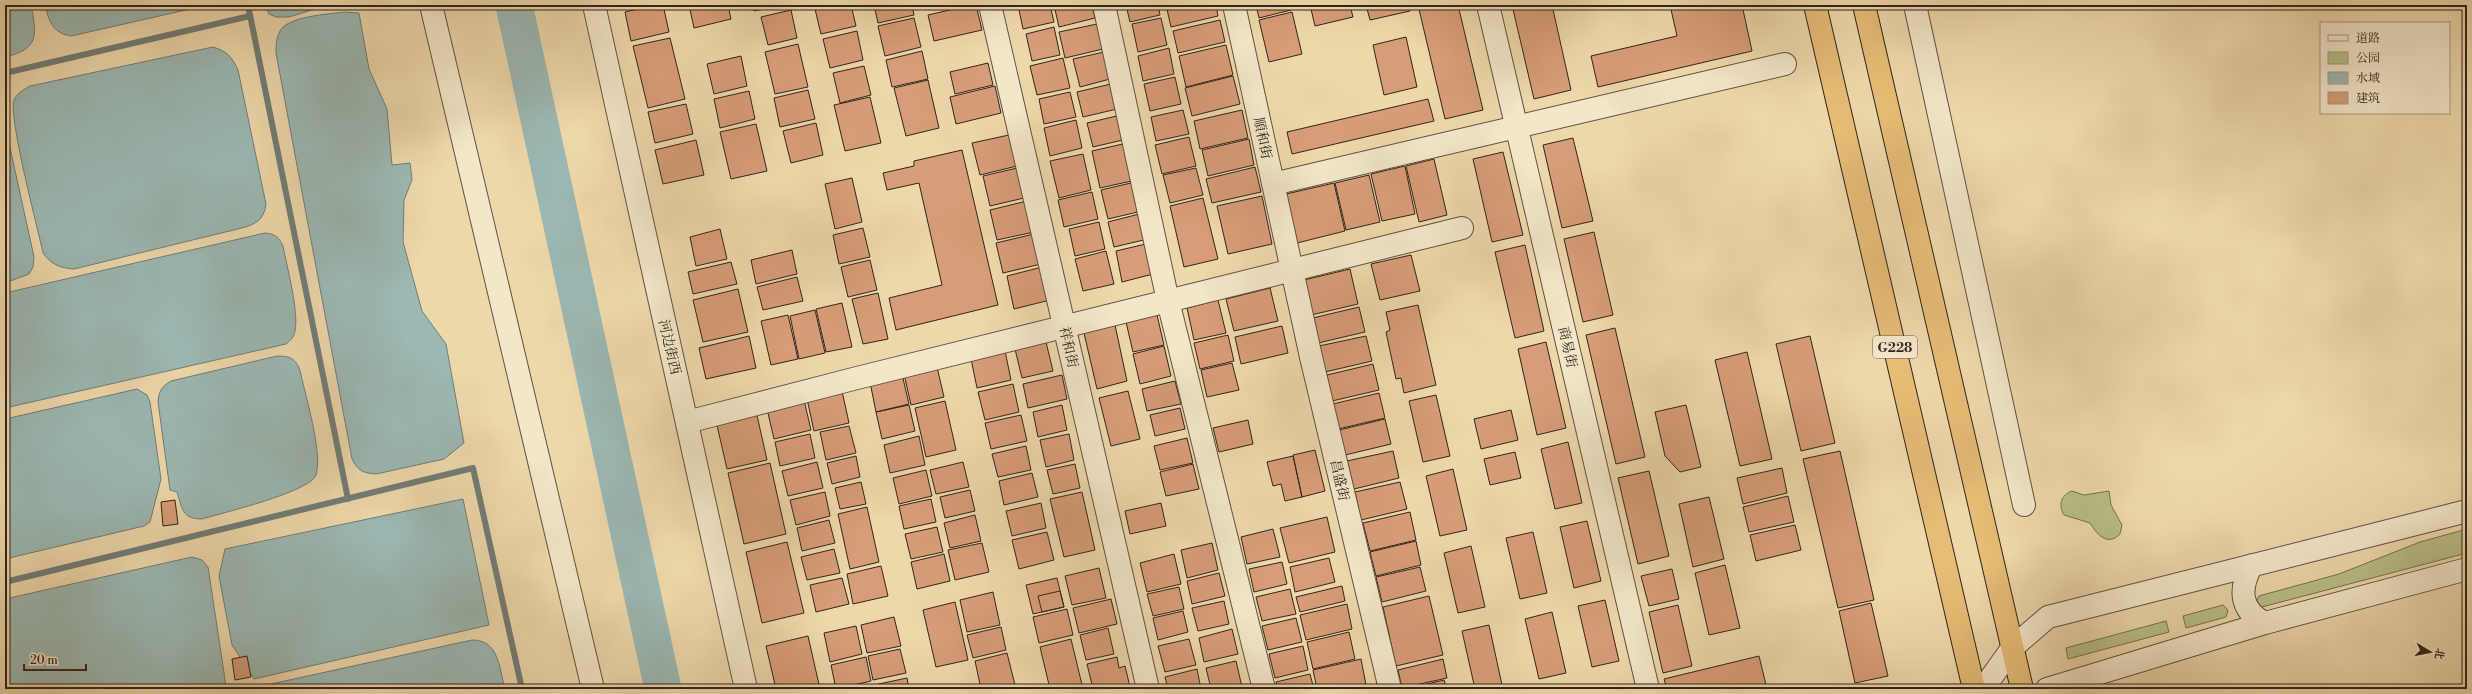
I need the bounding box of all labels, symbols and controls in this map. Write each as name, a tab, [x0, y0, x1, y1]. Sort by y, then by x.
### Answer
legend	[2320, 22, 2450, 114]
text: 道路	[2356, 31, 2380, 46]
text: 公园	[2356, 51, 2380, 66]
text: 水域	[2356, 71, 2380, 86]
text: 建筑	[2356, 91, 2380, 106]
street label: 順和街	[1249, 116, 1275, 161]
street label: 河边街西	[654, 318, 684, 377]
street label: 祥和街	[1055, 325, 1082, 370]
street label: 商易街	[1554, 325, 1581, 370]
road number: G228	[1873, 336, 1917, 358]
street label: 昌盛街	[1326, 458, 1353, 503]
north arrow	[2410, 632, 2450, 672]
scale bar	[24, 646, 86, 672]
text: 北	[2431, 647, 2447, 660]
text: 20 m	[30, 653, 58, 668]

